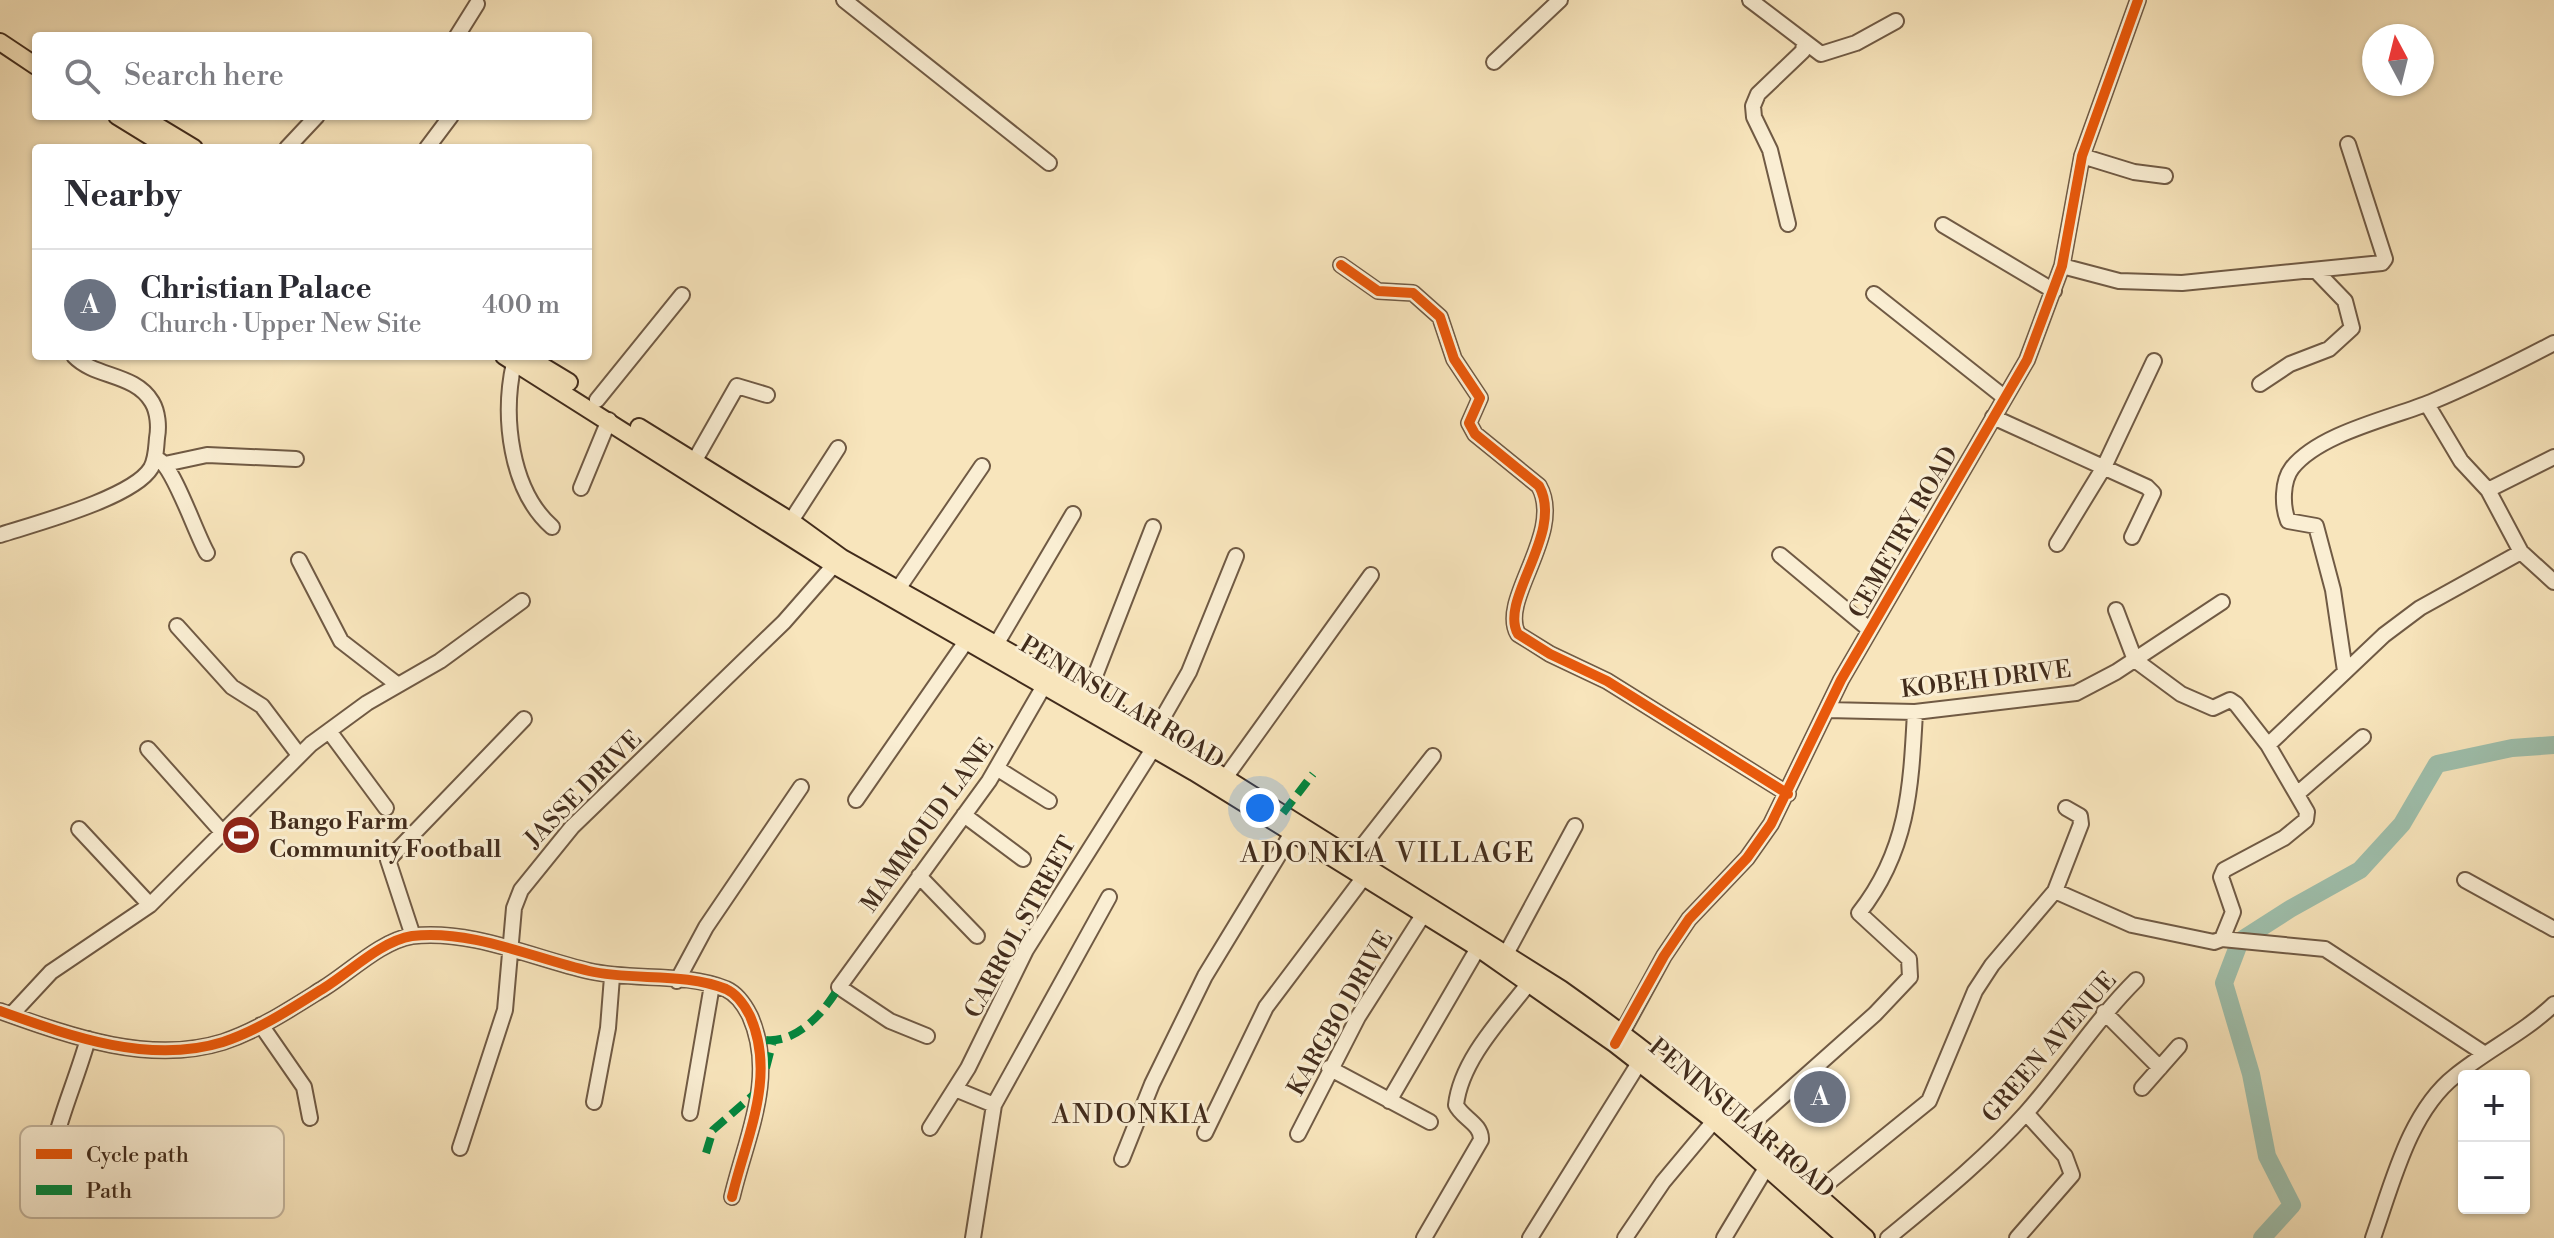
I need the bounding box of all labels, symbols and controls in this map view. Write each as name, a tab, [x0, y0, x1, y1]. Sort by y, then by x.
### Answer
north arrow	[2362, 24, 2434, 96]
search box	[32, 32, 592, 120]
icon: search	[60, 54, 104, 98]
text: Search here	[124, 57, 284, 95]
text: Nearby	[64, 175, 182, 217]
text: Christian Palace	[140, 270, 372, 308]
text: A	[81, 289, 99, 321]
text: 400 m	[482, 289, 560, 321]
text: Church · Upper New Site	[140, 308, 422, 340]
street label: CEMETRY ROAD	[1843, 441, 1965, 624]
street label: PENINSULAR ROAD	[1014, 630, 1229, 776]
street label: KOBEH DRIVE	[1899, 655, 2073, 705]
street label: JASSE DRIVE	[518, 725, 649, 855]
street label: MAMMOUD LANE	[855, 733, 1001, 918]
your location	[1240, 788, 1280, 828]
place label: Bango Farm Community Football	[269, 807, 502, 865]
sports icon: Bango Farm Community Football	[220, 814, 262, 856]
street label: CARROL STREET	[959, 831, 1083, 1024]
district label: ADONKIA VILLAGE	[1239, 836, 1536, 871]
street label: KARGBO DRIVE	[1282, 926, 1400, 1101]
street label: GREEN AVENUE	[1976, 966, 2123, 1129]
street label: PENINSULAR ROAD	[1643, 1032, 1841, 1204]
pin: A	[1794, 1067, 1846, 1127]
map controls	[2458, 1070, 2530, 1214]
button: +	[2458, 1070, 2530, 1142]
district label: ANDONKIA	[1051, 1099, 1212, 1131]
legend	[20, 1126, 284, 1218]
text: Cycle path	[86, 1142, 189, 1169]
button: −	[2458, 1142, 2530, 1214]
text: Path	[86, 1178, 132, 1205]

